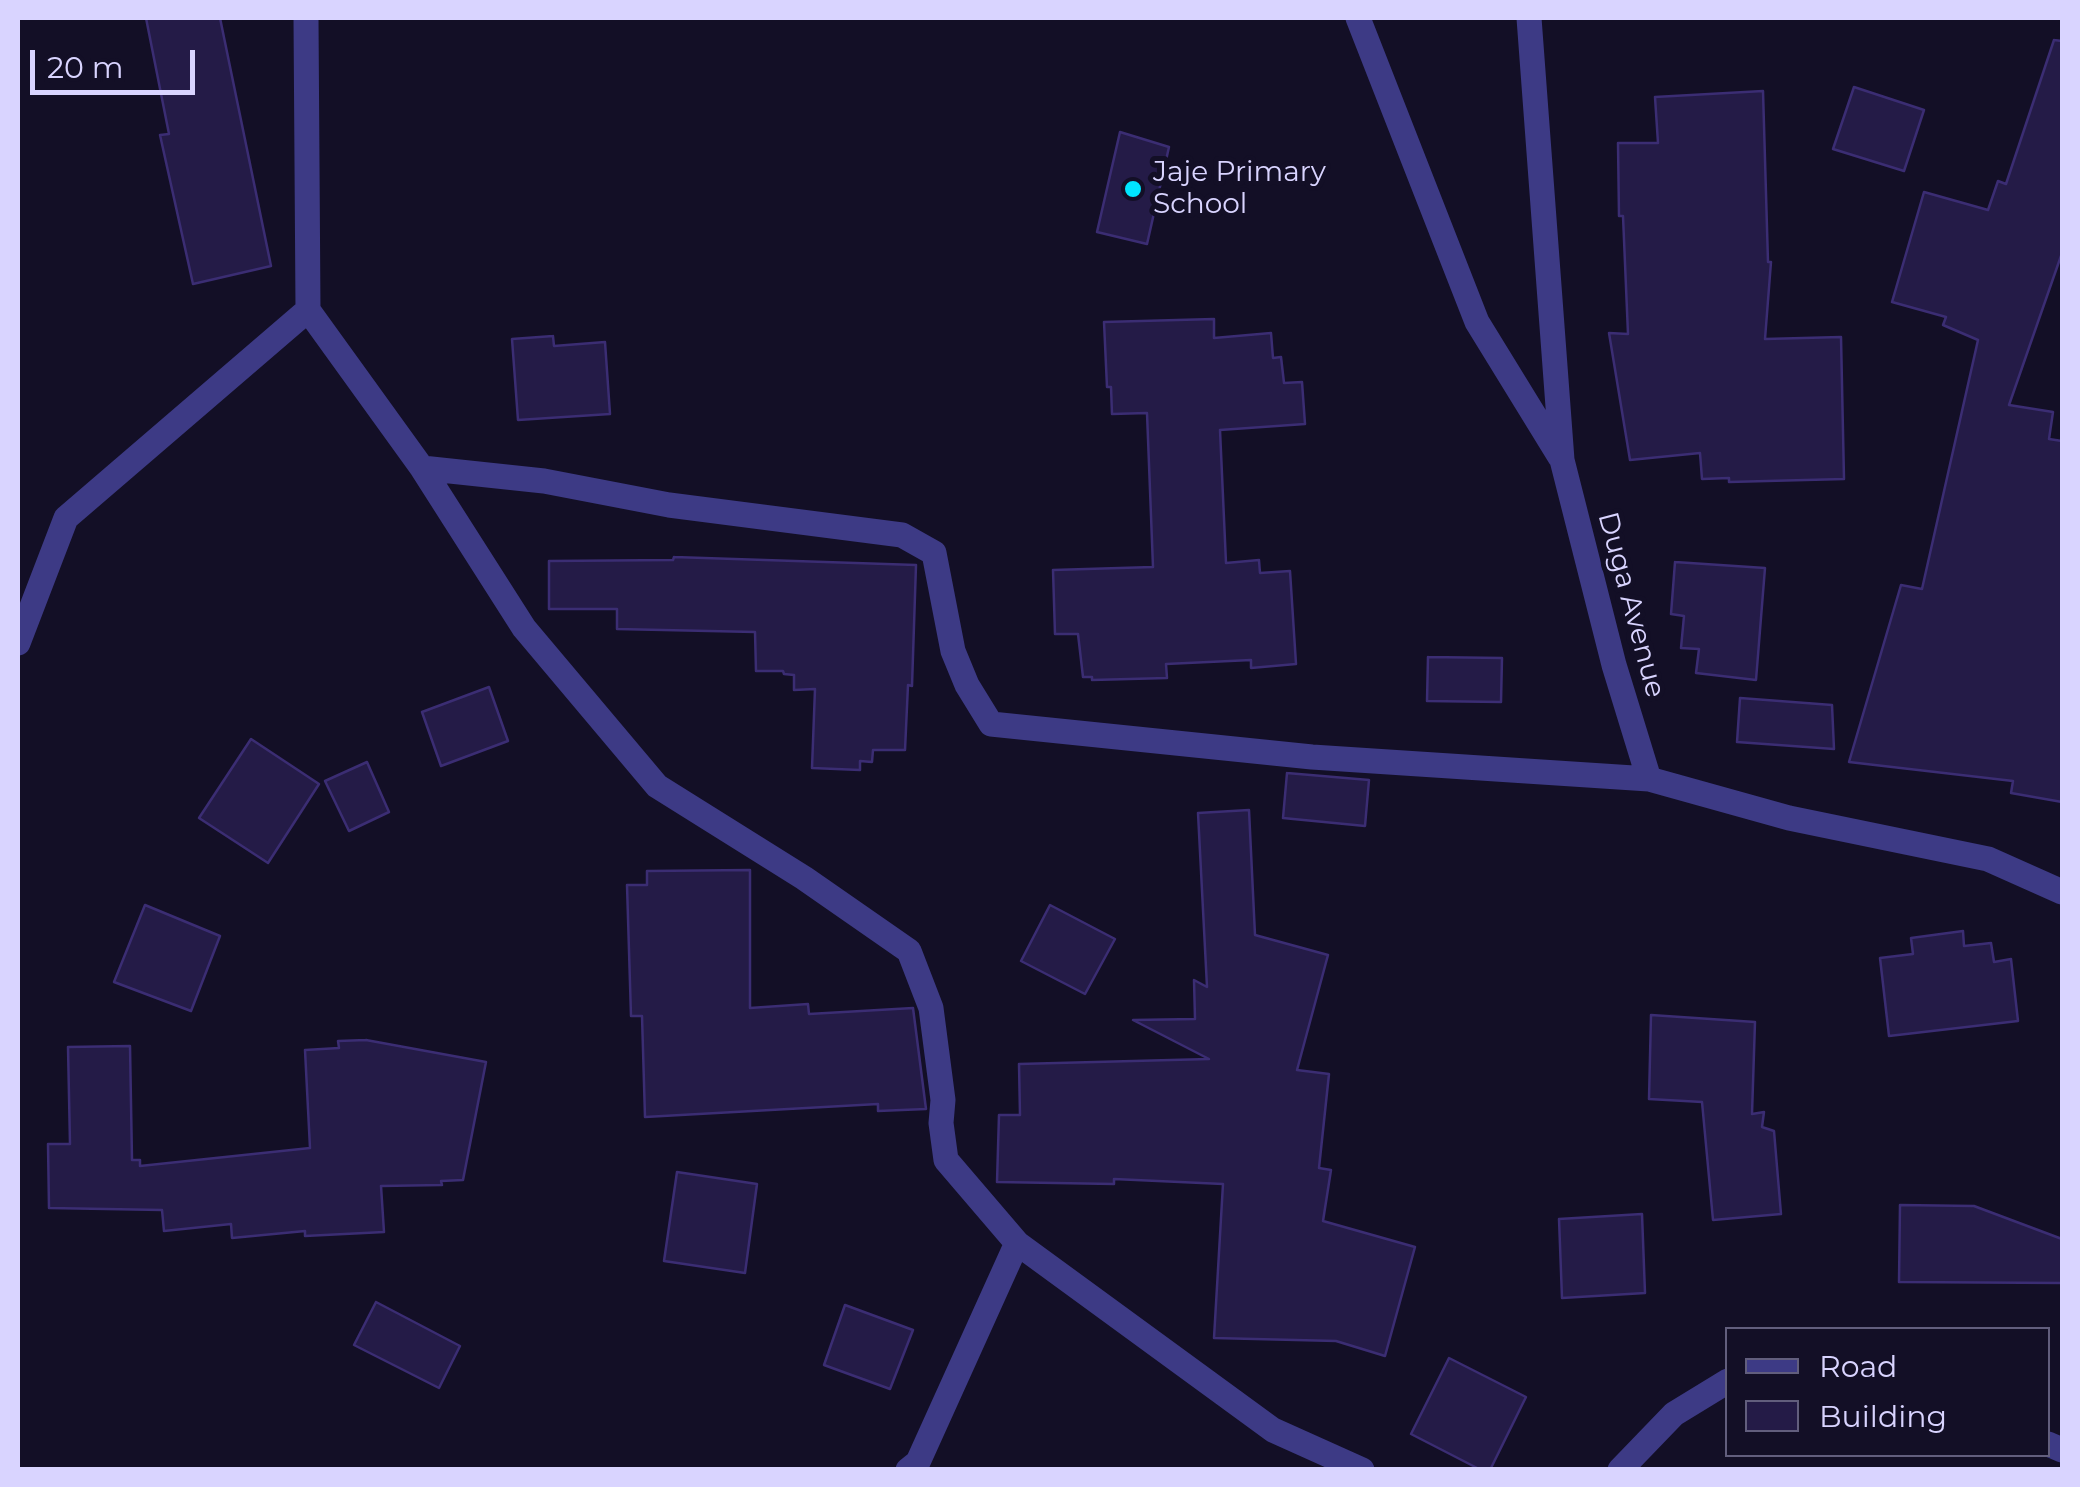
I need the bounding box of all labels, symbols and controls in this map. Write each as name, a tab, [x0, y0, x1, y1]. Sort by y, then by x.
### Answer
scale bar	[35, 30, 200, 92]
text: 20 m	[47, 49, 124, 86]
place label: Jaje Primary School	[1153, 156, 1326, 222]
marker: Jaje Primary School	[1122, 178, 1144, 200]
street label: Duga Avenue	[1590, 509, 1672, 701]
legend	[1725, 1327, 2050, 1457]
text: Road	[1819, 1348, 1897, 1385]
text: Building	[1819, 1398, 1947, 1435]

